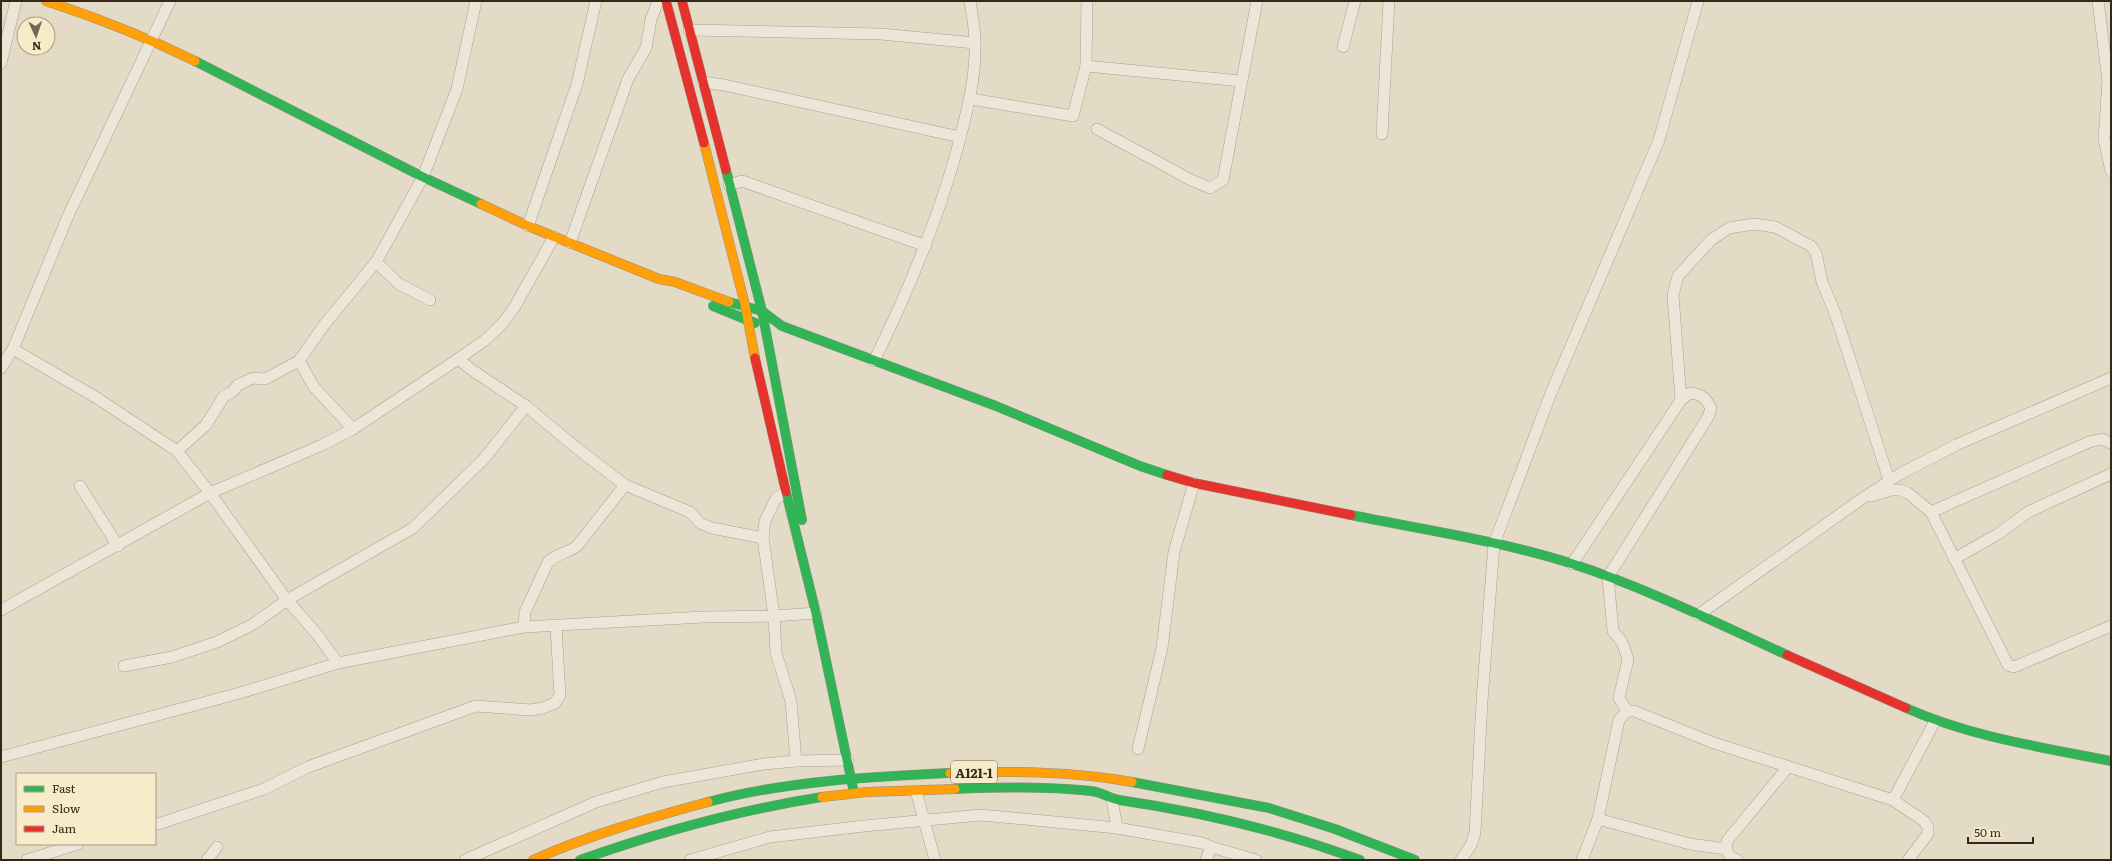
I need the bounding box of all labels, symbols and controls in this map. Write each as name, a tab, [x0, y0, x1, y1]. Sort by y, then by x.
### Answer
north arrow	[16, 16, 56, 56]
text: N	[32, 39, 42, 55]
road number: A121-1	[951, 761, 997, 783]
legend	[16, 773, 156, 845]
text: Fast	[52, 779, 76, 797]
text: Slow	[52, 799, 81, 817]
text: Jam	[52, 819, 77, 837]
scale bar	[1968, 819, 2033, 845]
text: 50 m	[1974, 823, 2001, 841]

